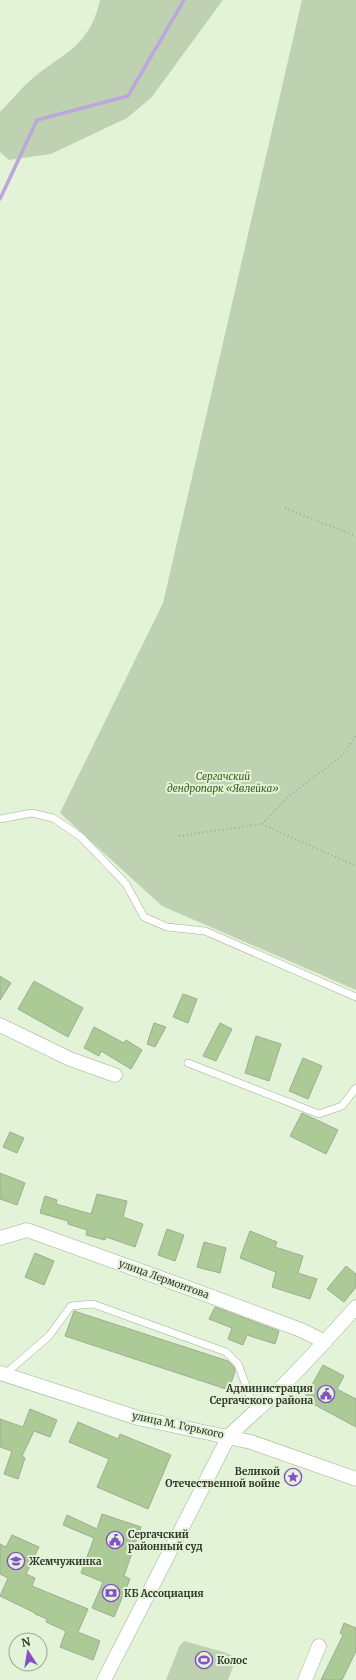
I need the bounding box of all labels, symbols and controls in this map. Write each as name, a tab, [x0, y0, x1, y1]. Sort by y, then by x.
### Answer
park label: Сергачский дендропарк «Явлейка»	[167, 770, 279, 795]
street label: улица Лермонтова	[117, 1257, 212, 1302]
place label: Администрация Сергачского района	[210, 1382, 313, 1407]
public building icon: Администрация Сергачского района	[316, 1384, 336, 1404]
street label: улица М. Горького	[131, 1409, 225, 1441]
place label: Великой Отечественной войне	[165, 1465, 281, 1490]
place icon: Великой Отечественной войне	[283, 1467, 303, 1487]
place label: Сергачский районный суд	[128, 1528, 203, 1553]
public building icon: Сергачский районный суд	[105, 1530, 125, 1550]
school or university icon: Жемчужинка	[6, 1551, 26, 1571]
place label: Жемчужинка	[29, 1555, 102, 1568]
bank icon: КБ Ассоциация	[101, 1583, 121, 1603]
place label: КБ Ассоциация	[124, 1587, 204, 1600]
north arrow	[8, 1632, 48, 1672]
text: N	[20, 1634, 32, 1650]
sports icon: Колос	[194, 1650, 214, 1670]
place label: Колос	[217, 1654, 247, 1667]

